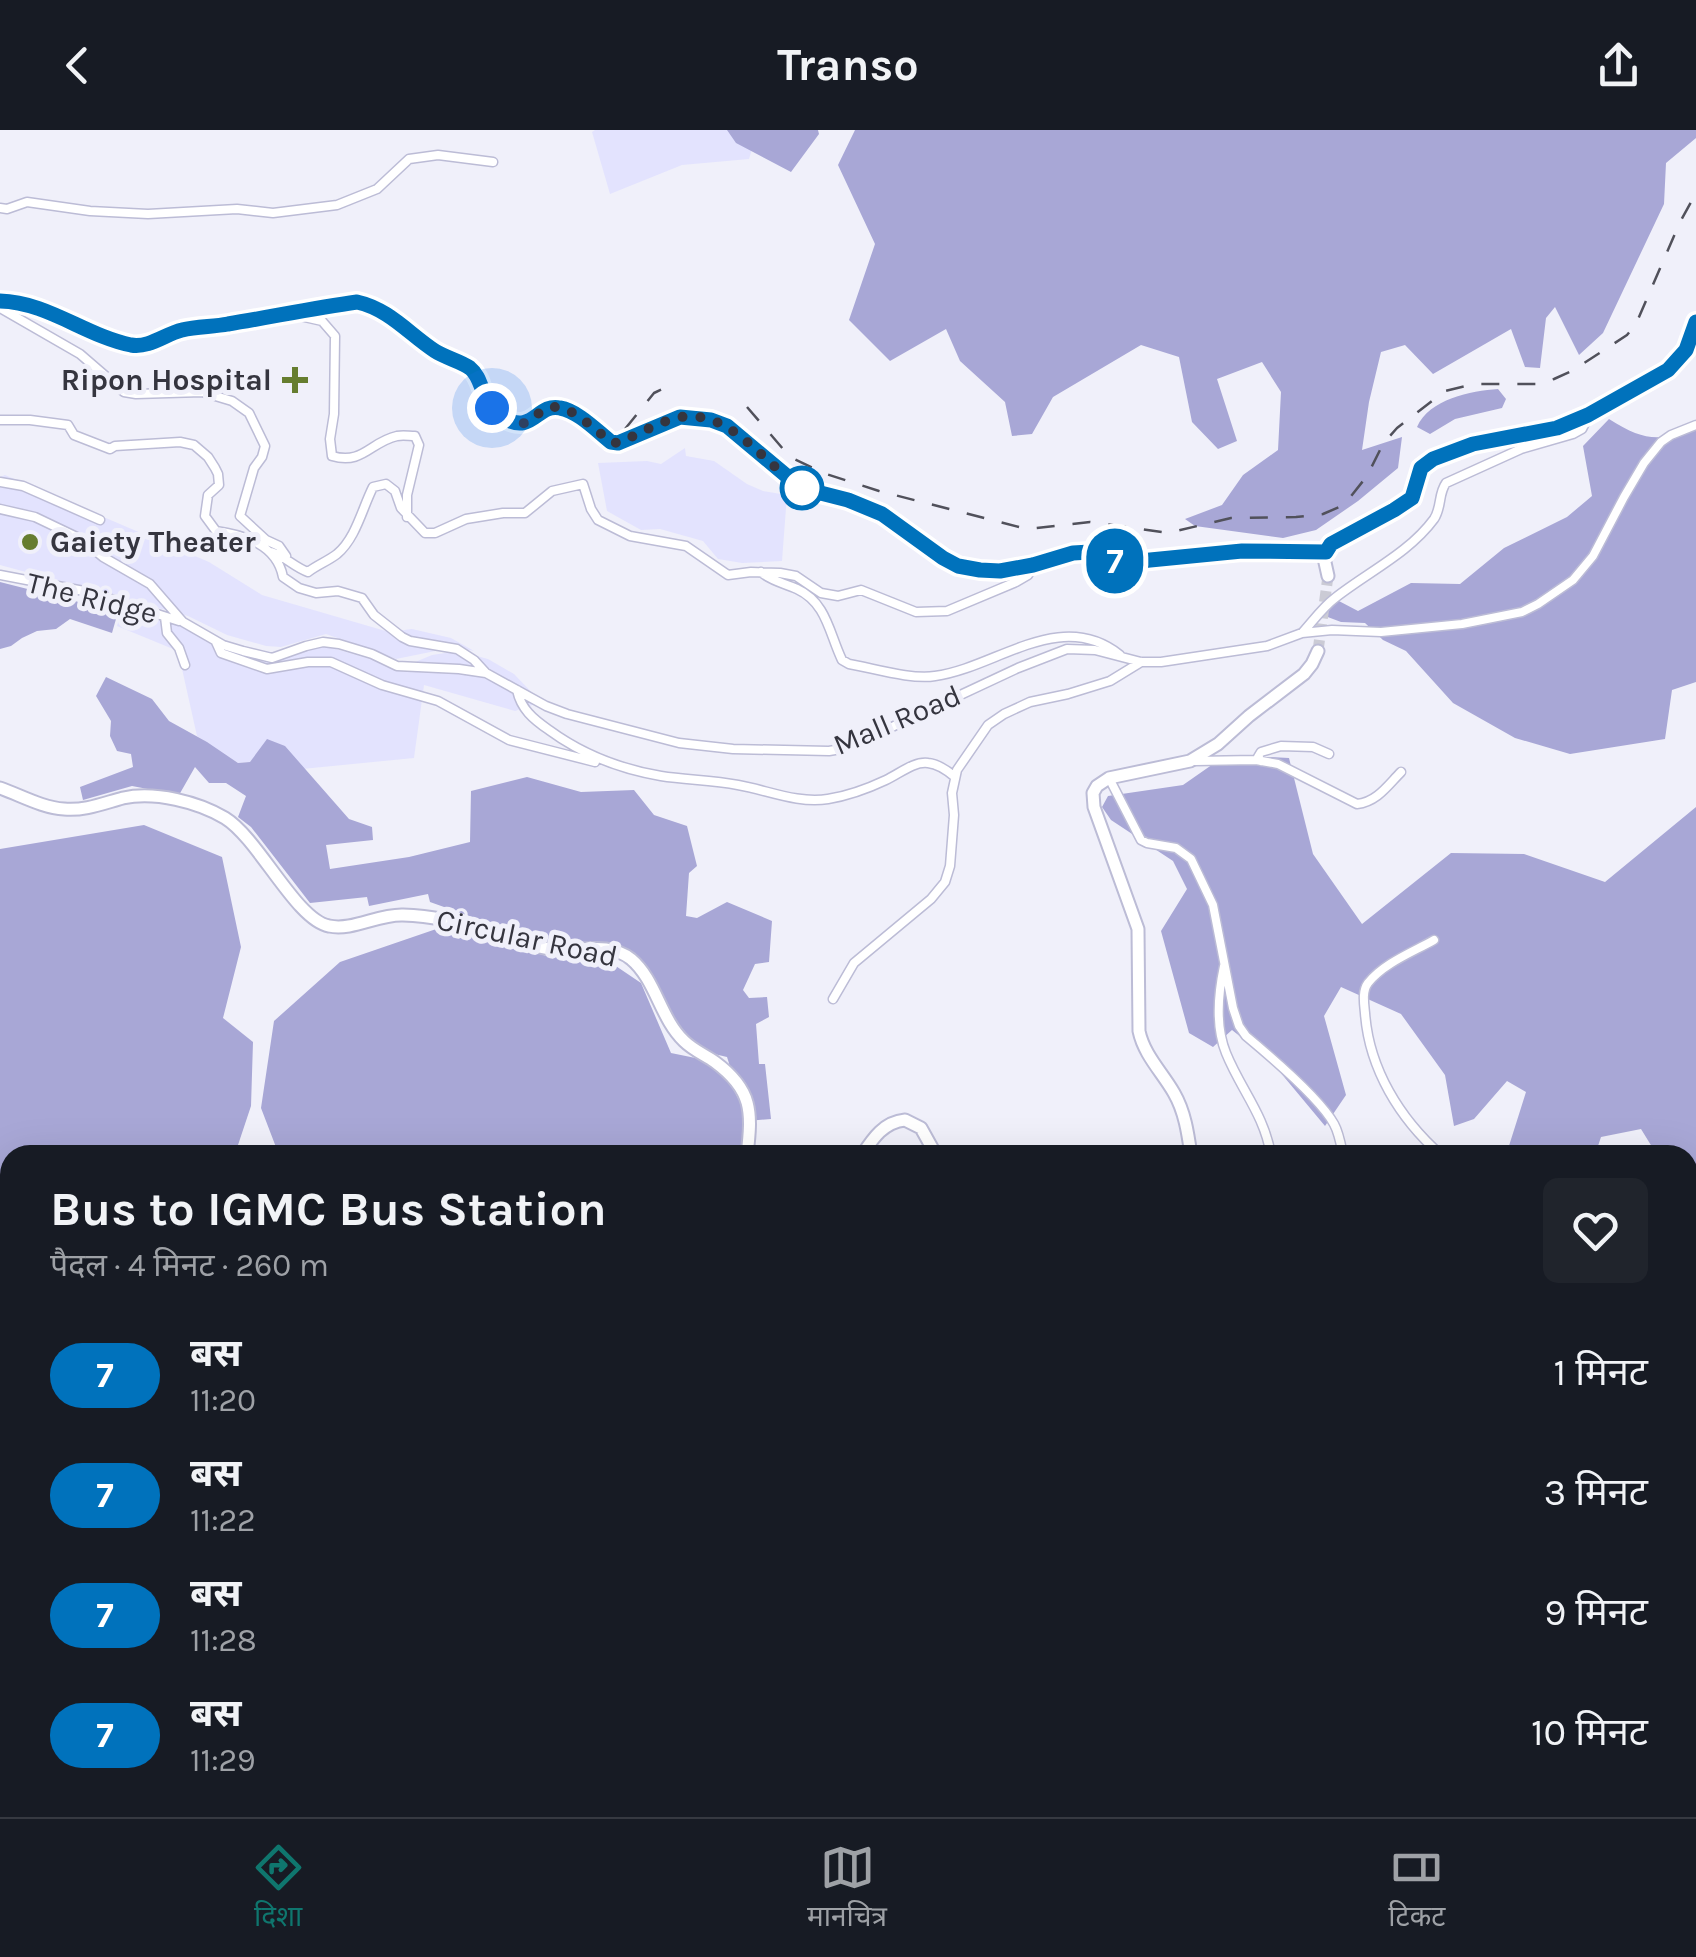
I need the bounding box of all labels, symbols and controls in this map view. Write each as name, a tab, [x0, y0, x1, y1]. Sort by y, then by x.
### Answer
icon: back	[50, 38, 105, 93]
icon: share	[1591, 38, 1646, 93]
text: Transo	[777, 39, 919, 91]
place label: Ripon Hospital	[61, 362, 272, 398]
marker: Ripon Hospital	[282, 367, 308, 393]
your location	[467, 383, 517, 433]
unlabelled marker	[781, 467, 823, 509]
place label: Gaiety Theater	[50, 524, 256, 560]
line badge: 7	[1082, 528, 1148, 594]
marker: Gaiety Theater	[19, 531, 41, 553]
text: 7	[1106, 541, 1124, 582]
street label: The Ridge	[23, 564, 161, 632]
street label: Mall Road	[828, 677, 966, 763]
street label: Circular Road	[433, 901, 621, 975]
button: heart	[1543, 1178, 1648, 1283]
text: Bus to IGMC Bus Station	[50, 1181, 607, 1237]
text: पैदल · 4 मिनट · 260 m	[50, 1247, 329, 1284]
text: बस	[190, 1331, 242, 1376]
text: 1 मिनट	[1554, 1350, 1648, 1395]
text: 7	[96, 1355, 114, 1396]
text: 11:20	[190, 1382, 256, 1419]
text: बस	[190, 1451, 242, 1496]
text: 3 मिनट	[1544, 1470, 1648, 1515]
text: 7	[96, 1475, 114, 1516]
text: 11:22	[190, 1502, 256, 1539]
text: बस	[190, 1571, 242, 1616]
text: 9 मिनट	[1544, 1590, 1648, 1635]
text: 7	[96, 1595, 114, 1636]
text: 11:28	[190, 1622, 257, 1659]
text: बस	[190, 1691, 242, 1736]
text: 10 मिनट	[1531, 1710, 1648, 1755]
text: 7	[96, 1715, 114, 1756]
text: 11:29	[190, 1742, 256, 1779]
tab: दिशा	[251, 1840, 306, 1937]
tab: मानचित्र	[807, 1840, 887, 1937]
tab: टिकट	[1388, 1840, 1445, 1937]

